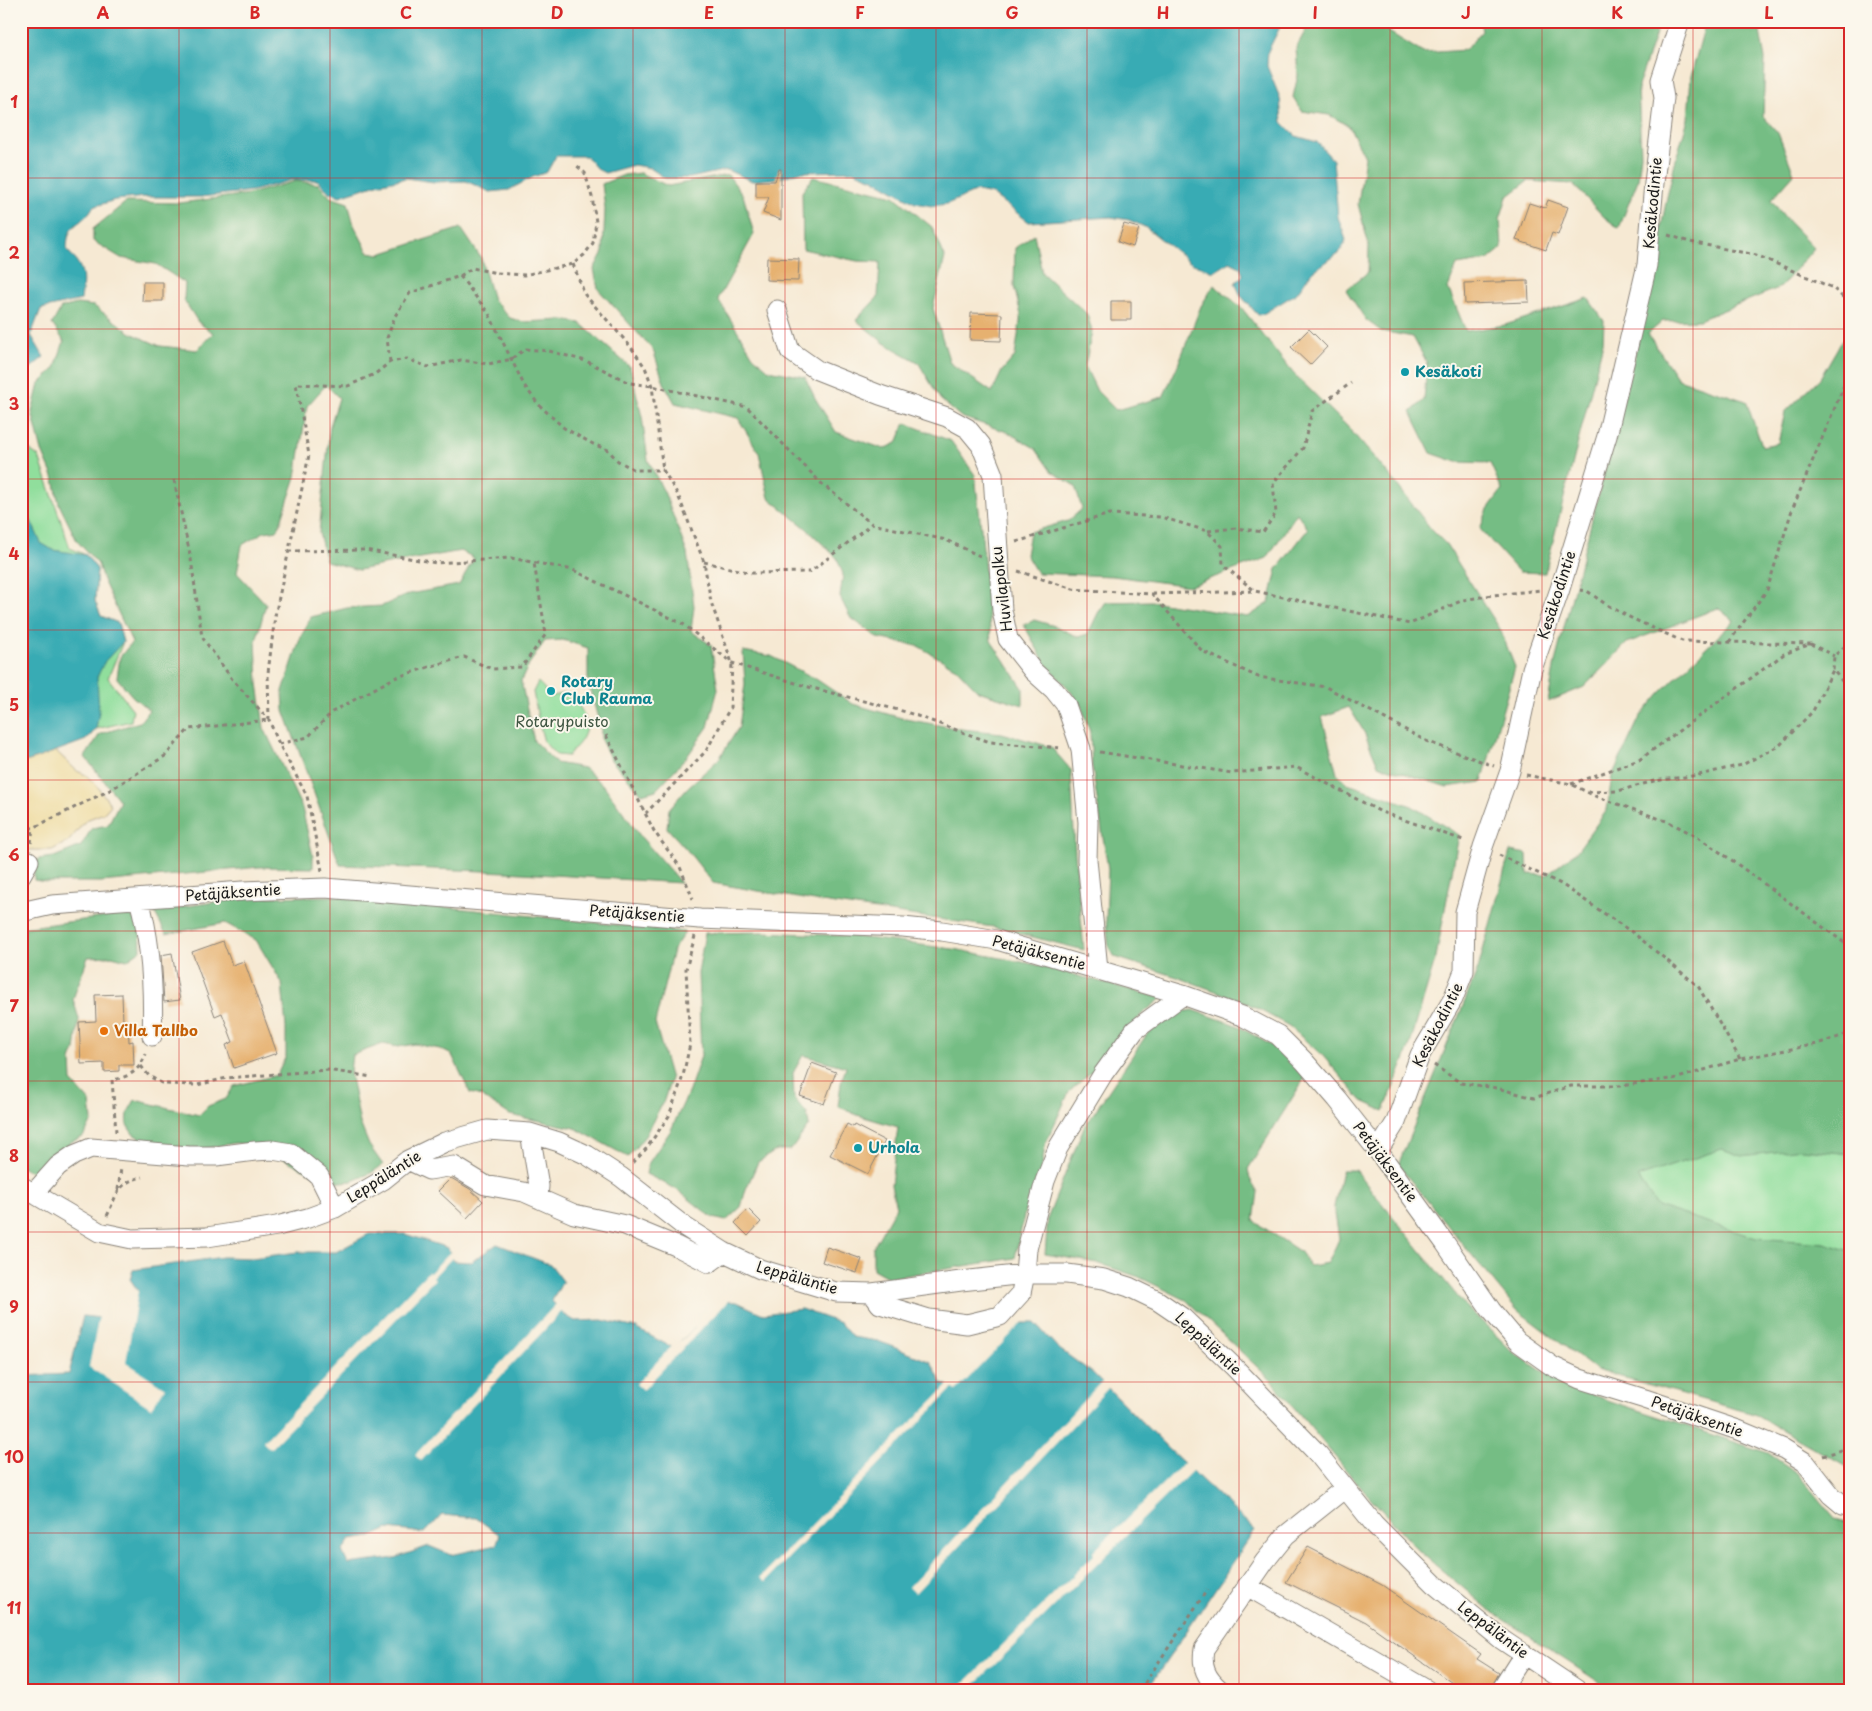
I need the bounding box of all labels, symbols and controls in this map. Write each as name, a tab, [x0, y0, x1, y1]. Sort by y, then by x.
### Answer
text: A	[97, 0, 110, 24]
text: B	[250, 0, 261, 24]
text: C	[400, 0, 412, 24]
text: D	[551, 0, 563, 24]
text: E	[704, 0, 714, 24]
text: F	[855, 0, 865, 24]
text: G	[1005, 0, 1019, 24]
text: H	[1157, 0, 1169, 24]
text: I	[1312, 0, 1318, 24]
text: J	[1461, 0, 1471, 24]
text: K	[1611, 0, 1623, 24]
text: L	[1764, 0, 1774, 24]
text: 1	[10, 89, 18, 113]
street label: Kesäkodintie	[1636, 156, 1667, 250]
text: 2	[8, 240, 20, 264]
place label: Kesäkoti	[1415, 359, 1482, 382]
marker: Kesäkoti	[1399, 366, 1411, 378]
text: 3	[9, 391, 19, 415]
text: 4	[9, 541, 20, 565]
street label: Huvilapolku	[984, 545, 1017, 633]
street label: Kesäkodintie	[1530, 547, 1581, 642]
place label: Rotary Club Rauma	[561, 669, 652, 709]
marker: Rotary Club Rauma	[545, 685, 557, 697]
text: 5	[9, 692, 19, 716]
park label: Rotarypuisto	[515, 709, 609, 732]
text: 6	[8, 842, 20, 866]
street label: Petäjäksentie	[184, 877, 282, 906]
street label: Petäjäksentie	[588, 898, 686, 927]
street label: Petäjäksentie	[990, 928, 1089, 975]
street label: Kesäkodintie	[1406, 978, 1468, 1070]
text: 7	[9, 993, 19, 1017]
place label: Villa Tallbo	[114, 1018, 198, 1041]
marker: Villa Tallbo	[98, 1025, 110, 1037]
street label: Petäjäksentie	[1348, 1116, 1424, 1206]
place label: Urhola	[868, 1135, 920, 1158]
marker: Urhola	[852, 1142, 864, 1154]
text: 8	[9, 1143, 19, 1167]
street label: Leppäläntie	[342, 1144, 425, 1208]
street label: Leppäläntie	[754, 1254, 841, 1299]
text: 9	[9, 1294, 19, 1318]
street label: Leppäläntie	[1171, 1306, 1248, 1380]
street label: Petäjäksentie	[1648, 1389, 1747, 1442]
text: 10	[4, 1444, 24, 1468]
street label: Leppäläntie	[1454, 1594, 1534, 1663]
text: 11	[7, 1595, 21, 1619]

